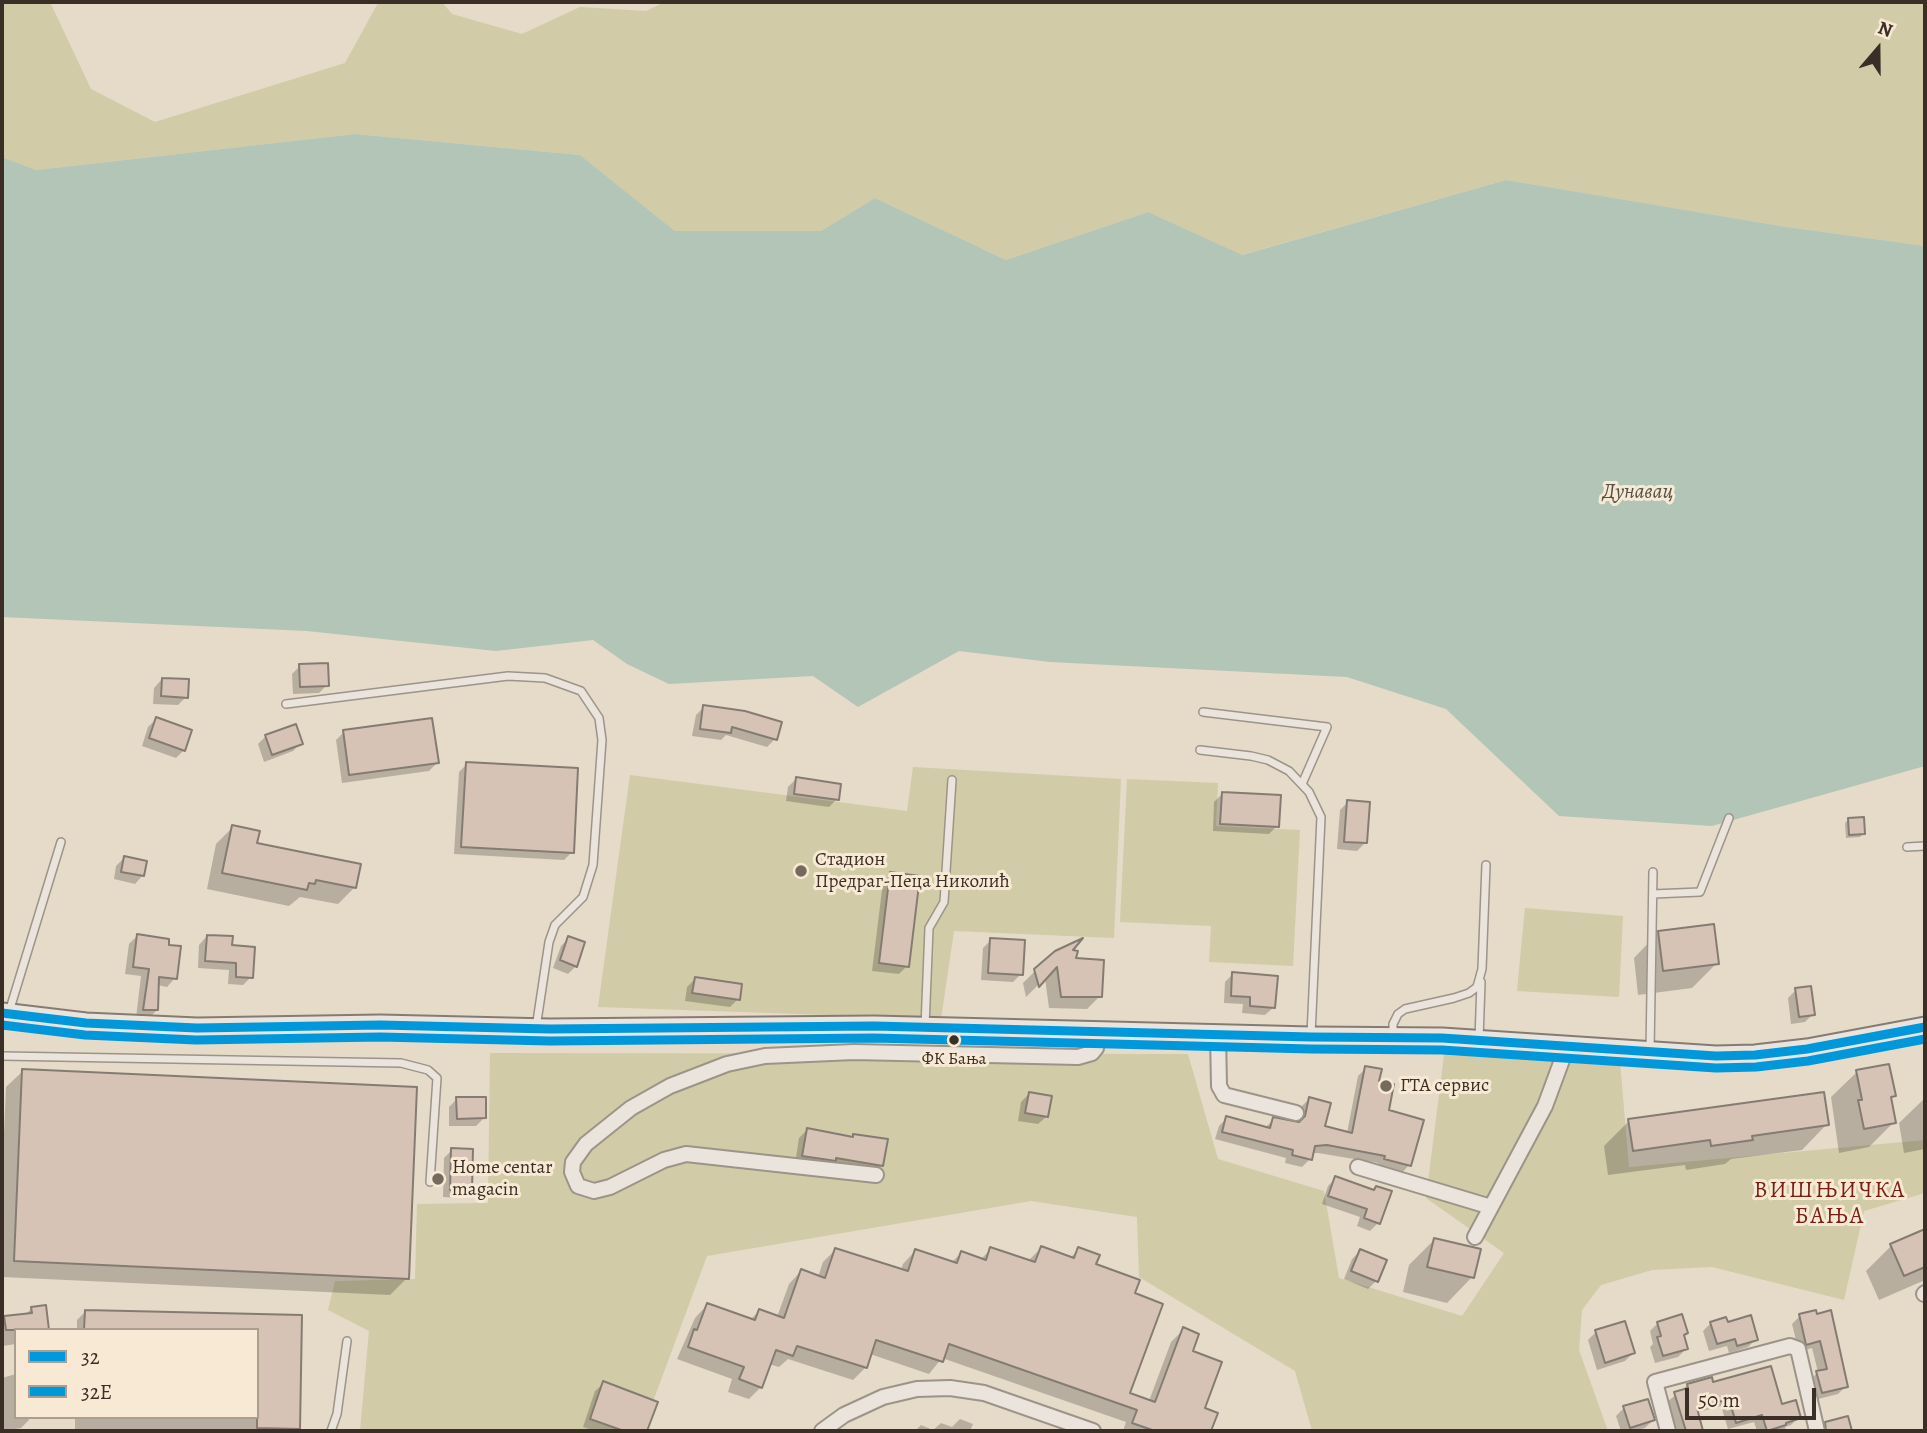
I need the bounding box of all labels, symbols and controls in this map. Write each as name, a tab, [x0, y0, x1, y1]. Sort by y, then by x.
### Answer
north arrow	[1843, 14, 1913, 84]
text: N	[1874, 15, 1896, 44]
water label: Дунавац	[1603, 480, 1673, 506]
place label: Стадион Предраг-Пеца Николић	[815, 849, 1010, 893]
marker: Стадион Предраг-Пеца Николић	[793, 863, 809, 879]
marker: ФК Бања	[947, 1033, 961, 1047]
place label: ФК Бања	[922, 1050, 986, 1070]
place label: ГТА сервис	[1400, 1075, 1489, 1097]
marker: ГТА сервис	[1378, 1078, 1394, 1094]
place label: Home centar magacin	[452, 1157, 553, 1201]
marker: Home centar magacin	[430, 1171, 446, 1187]
district label: ВИШЊИЧКА БАЊА	[1755, 1177, 1905, 1231]
legend	[14, 1328, 259, 1419]
text: 32	[81, 1343, 100, 1371]
scale bar	[1689, 1374, 1820, 1418]
text: 32E	[81, 1378, 112, 1406]
text: 50 m	[1698, 1386, 1740, 1414]

